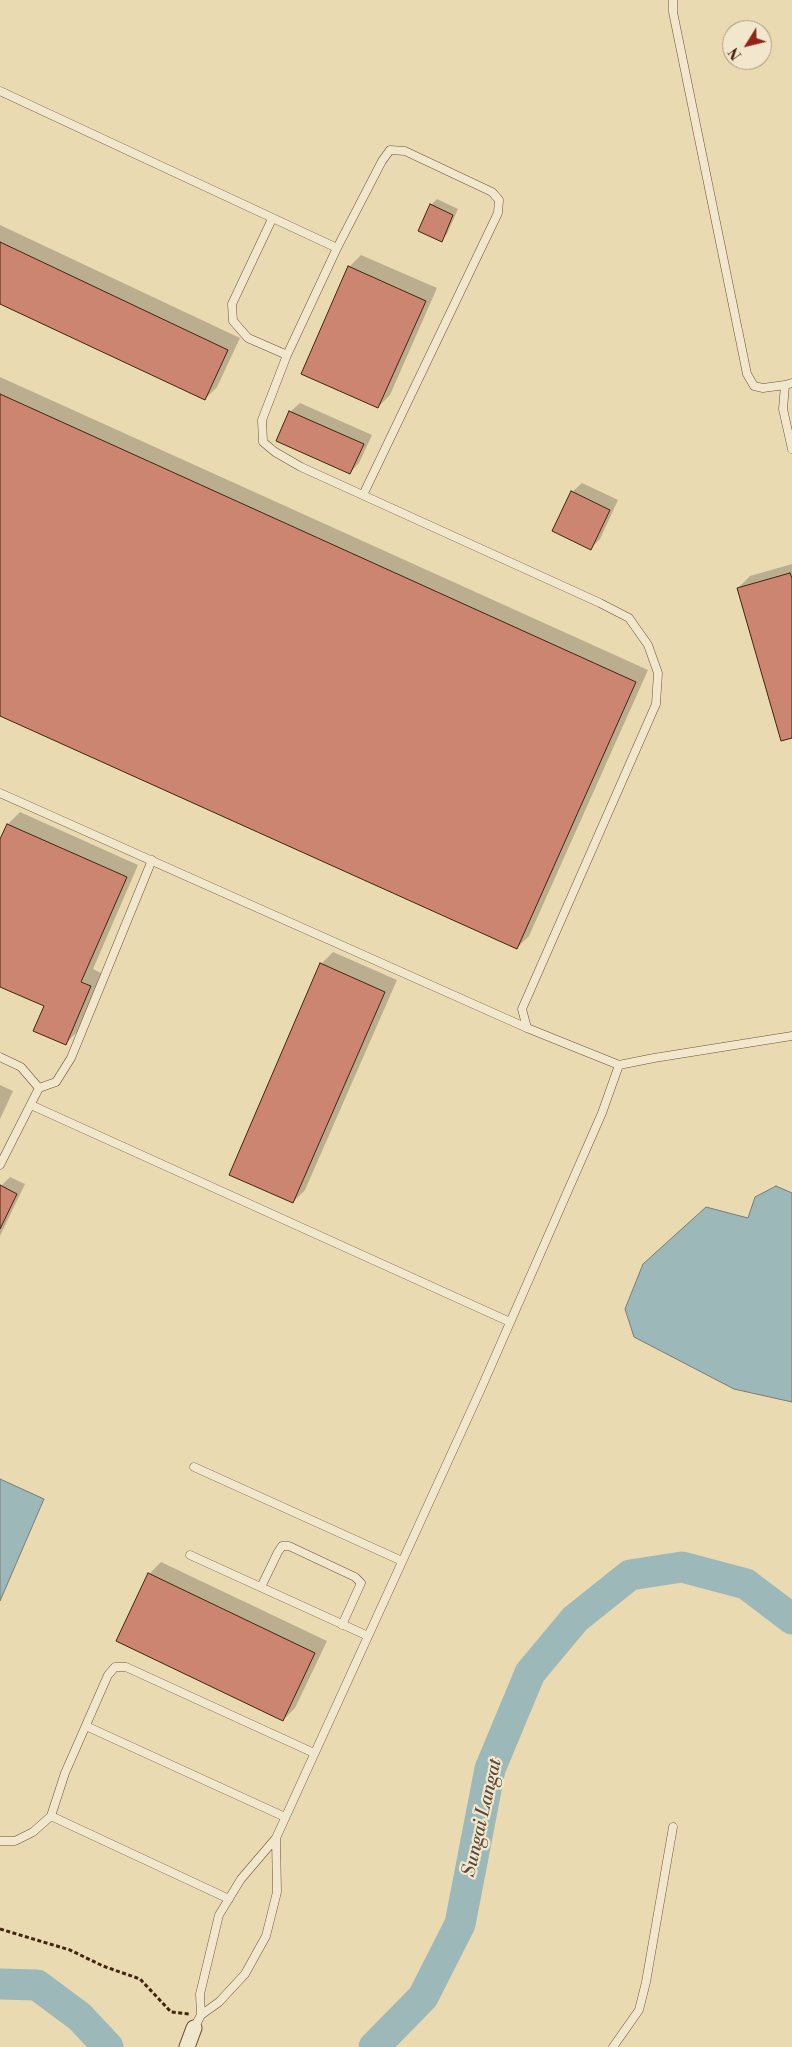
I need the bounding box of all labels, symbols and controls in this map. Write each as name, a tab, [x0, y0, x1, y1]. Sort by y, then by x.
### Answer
north arrow	[722, 20, 772, 70]
text: N	[725, 43, 746, 63]
water label: Sungai Langat	[458, 1757, 508, 1879]

